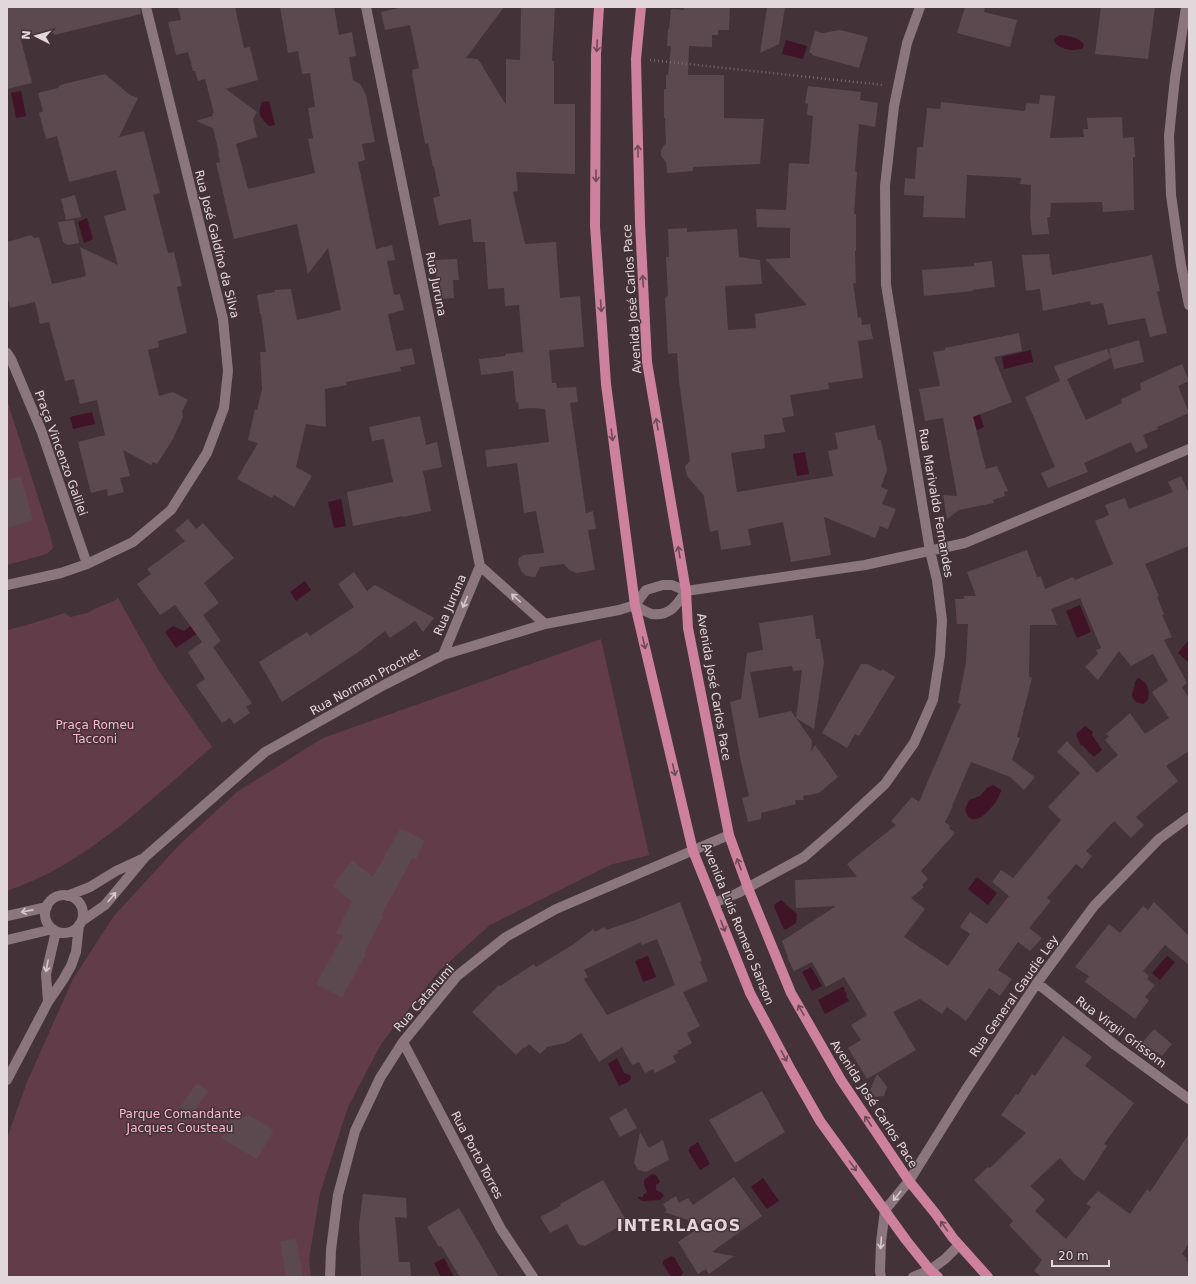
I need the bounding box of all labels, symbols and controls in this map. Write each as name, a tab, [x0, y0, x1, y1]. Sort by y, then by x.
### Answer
north arrow	[16, 16, 56, 56]
text: N	[20, 30, 33, 40]
one-way arrow	[593, 39, 600, 52]
one-way arrow	[634, 145, 642, 158]
street label: Rua José Galdíno da Silva	[192, 168, 242, 320]
one-way arrow	[592, 169, 600, 182]
street label: Avenida José Carlos Pace	[620, 224, 644, 374]
street label: Rua Juruna	[423, 251, 449, 317]
one-way arrow	[639, 275, 646, 288]
one-way arrow	[597, 299, 604, 312]
street label: Praça Vincenzo Galilei	[32, 388, 90, 518]
one-way arrow	[653, 418, 661, 431]
street label: Rua Marivaldo Fernandes	[916, 427, 956, 579]
one-way arrow	[609, 428, 616, 441]
one-way arrow	[675, 546, 683, 559]
street label: Rua Juruna	[431, 572, 469, 638]
one-way arrow	[511, 593, 521, 603]
one-way arrow	[461, 595, 468, 607]
street label: Avenida José Carlos Pace	[694, 612, 734, 762]
one-way arrow	[641, 636, 648, 649]
street label: Rua Norman Prochet	[308, 646, 423, 718]
park label: Praça Romeu Tacconi	[56, 718, 134, 746]
one-way arrow	[671, 763, 678, 776]
street label: Avenida Luis Romero Sanson	[699, 841, 777, 1007]
one-way arrow	[735, 859, 743, 871]
one-way arrow	[108, 891, 117, 902]
one-way arrow	[21, 908, 34, 916]
one-way arrow	[719, 919, 727, 931]
street label: Rua General Gaudie Ley	[967, 933, 1061, 1059]
one-way arrow	[43, 959, 51, 972]
street label: Rua Catanumi	[391, 961, 457, 1035]
street label: Rua Virgil Grissom	[1073, 993, 1169, 1071]
one-way arrow	[796, 1004, 804, 1016]
street label: Avenida José Carlos Pace	[827, 1038, 921, 1170]
one-way arrow	[780, 1050, 788, 1062]
park label: Parque Comandante Jacques Cousteau	[119, 1107, 241, 1135]
street label: Rua Porto Torres	[448, 1109, 506, 1201]
one-way arrow	[864, 1115, 872, 1126]
one-way arrow	[849, 1160, 857, 1171]
one-way arrow	[893, 1190, 902, 1201]
district label: INTERLAGOS	[617, 1216, 741, 1235]
one-way arrow	[940, 1221, 948, 1232]
one-way arrow	[877, 1236, 884, 1249]
scale bar	[1052, 1242, 1109, 1268]
text: 20 m	[1058, 1249, 1089, 1263]

